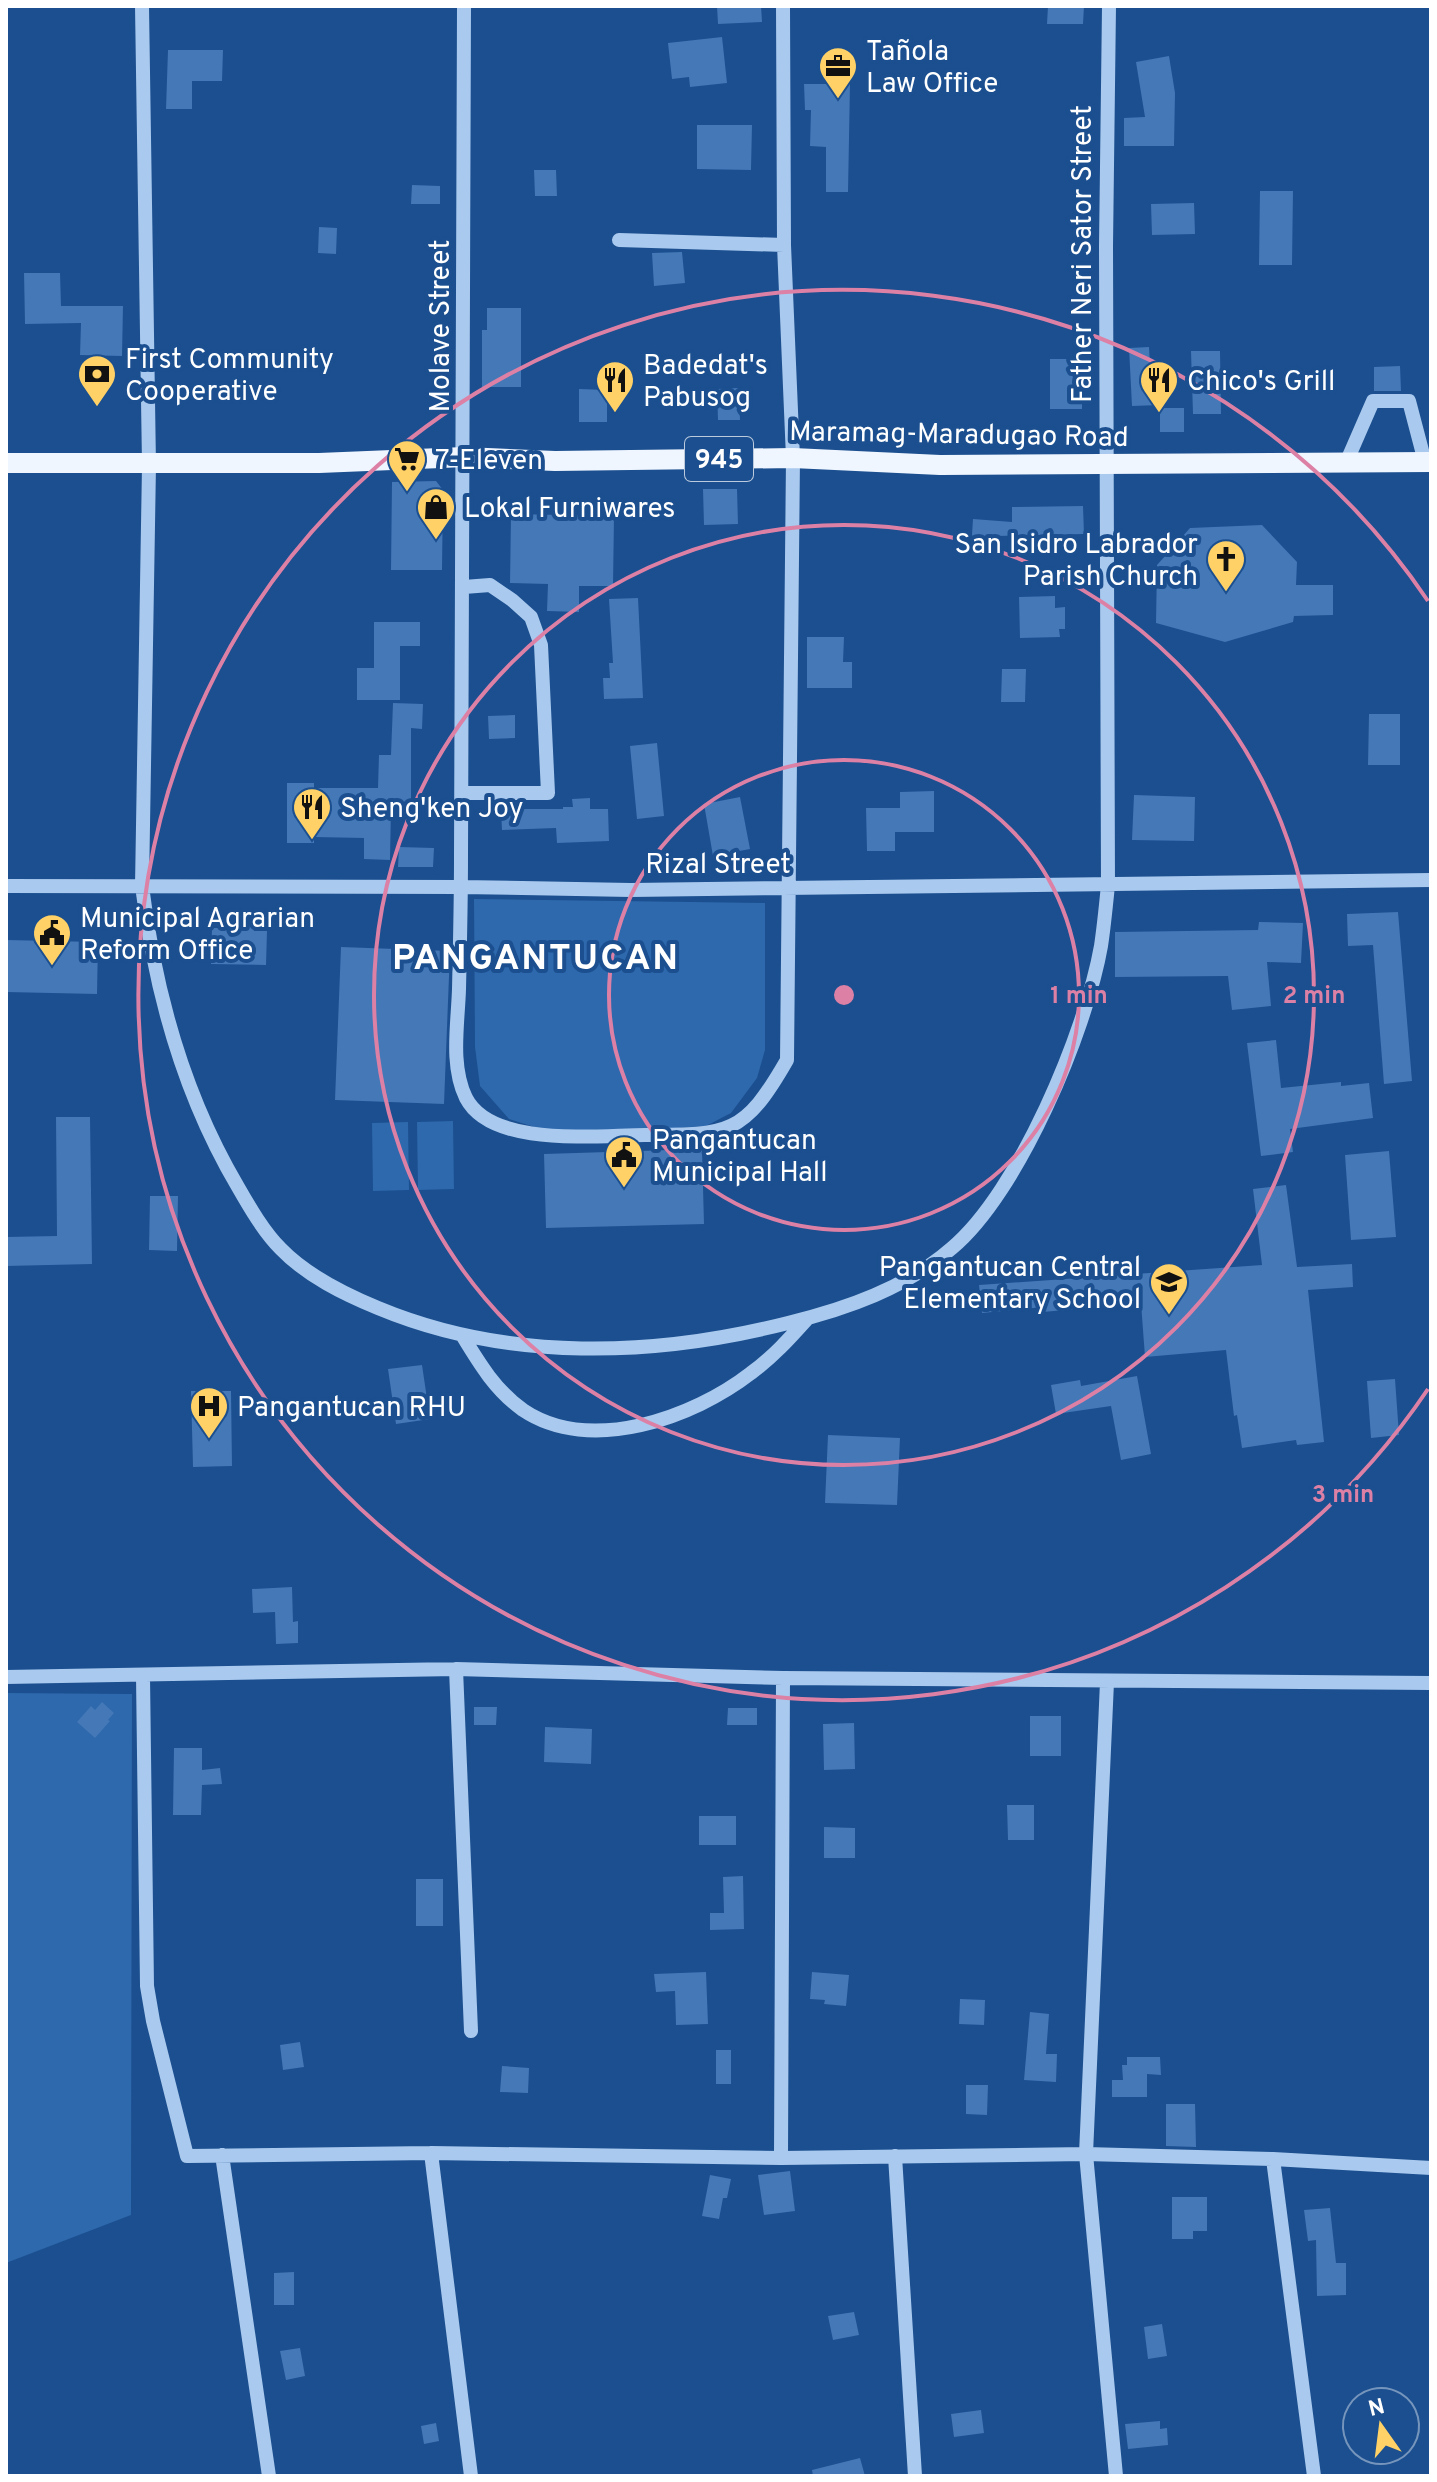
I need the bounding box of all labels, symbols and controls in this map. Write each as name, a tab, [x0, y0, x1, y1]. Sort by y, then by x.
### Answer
place label: Tañola Law Office	[866, 35, 998, 103]
office icon: Tañola Law Office	[817, 45, 859, 100]
street label: Father Neri Sator Street	[1066, 105, 1102, 403]
street label: Molave Street	[424, 239, 460, 413]
place label: First Community Cooperative	[125, 343, 334, 411]
place label: Badedat's Pabusog	[643, 349, 768, 417]
bank icon: First Community Cooperative	[76, 353, 118, 408]
restaurant icon: Badedat's Pabusog	[594, 359, 636, 414]
restaurant icon: Chico's Grill	[1138, 359, 1180, 414]
place label: Chico's Grill	[1187, 365, 1335, 401]
street label: Maramag-Maradugao Road	[789, 415, 1129, 457]
road number: 945	[685, 437, 753, 481]
supermarket icon: 7-Eleven	[386, 438, 428, 493]
place label: 7-Eleven	[435, 444, 543, 480]
shop icon: Lokal Furniwares	[415, 486, 457, 541]
place label: Lokal Furniwares	[464, 492, 675, 528]
place label: San Isidro Labrador Parish Church	[954, 528, 1198, 596]
church icon: San Isidro Labrador Parish Church	[1205, 538, 1247, 593]
restaurant icon: Sheng'ken Joy	[291, 786, 333, 841]
place label: Sheng'ken Joy	[340, 792, 524, 828]
street label: Rizal Street	[645, 848, 791, 884]
place label: Municipal Agrarian Reform Office	[80, 902, 315, 970]
public building icon: Municipal Agrarian Reform Office	[31, 912, 73, 967]
district label: PANGANTUCAN	[392, 937, 680, 983]
centre of rings	[830, 981, 858, 1009]
text: 1 min	[1050, 982, 1108, 1012]
text: 2 min	[1283, 982, 1345, 1012]
place label: Pangantucan Municipal Hall	[652, 1124, 827, 1192]
public building icon: Pangantucan Municipal Hall	[603, 1134, 645, 1189]
place label: Pangantucan Central Elementary School	[879, 1251, 1141, 1319]
school or university icon: Pangantucan Central Elementary School	[1148, 1261, 1190, 1316]
hospital icon: Pangantucan RHU	[188, 1385, 230, 1440]
place label: Pangantucan RHU	[237, 1391, 466, 1427]
text: 3 min	[1312, 1481, 1374, 1511]
north arrow	[1341, 2386, 1421, 2466]
text: N	[1366, 2394, 1388, 2424]

